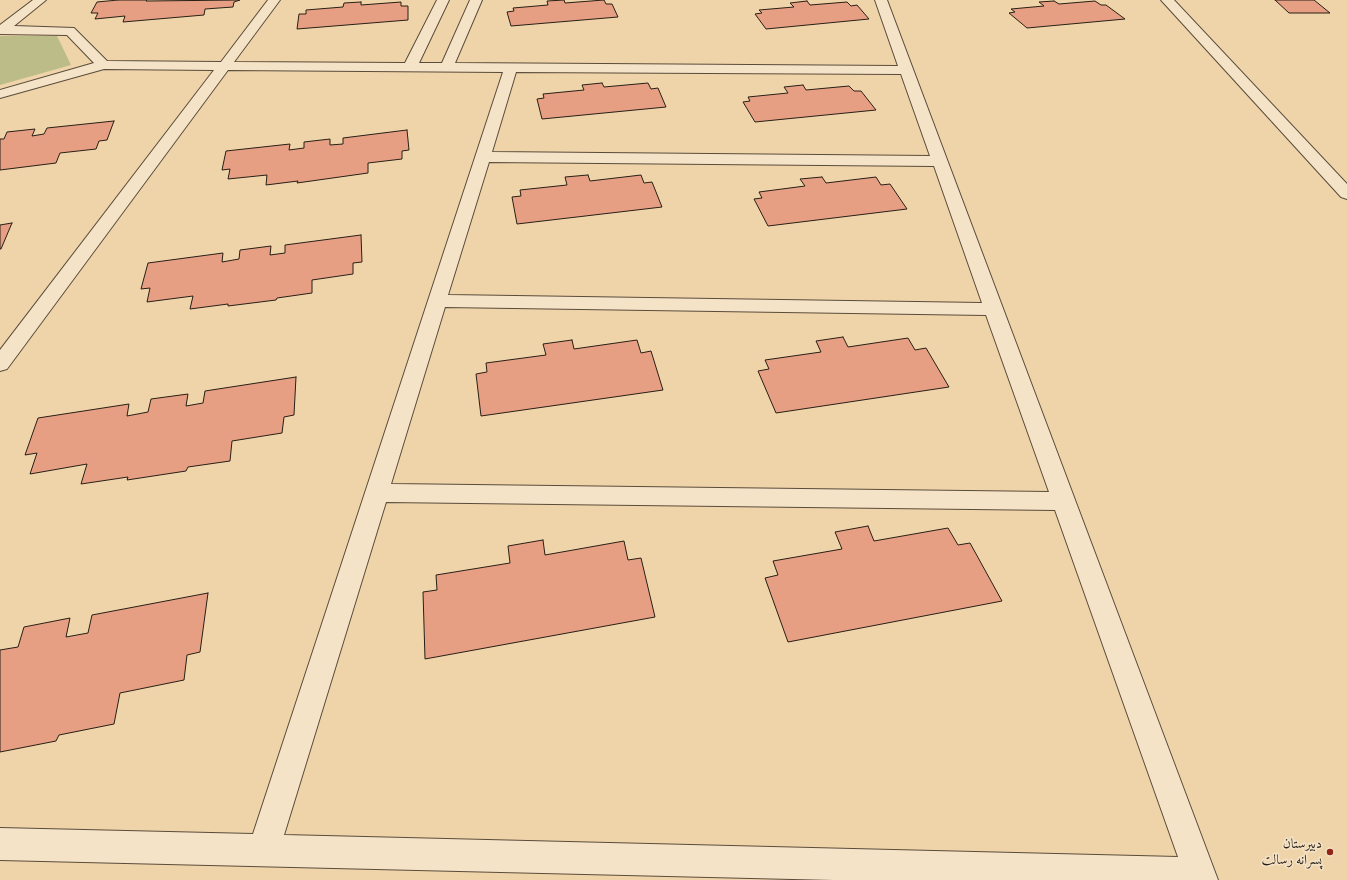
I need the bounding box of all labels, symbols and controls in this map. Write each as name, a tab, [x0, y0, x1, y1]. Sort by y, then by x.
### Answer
place label: دبیرستان پسرانه رسالت	[1261, 836, 1322, 868]
marker: دبیرستان پسرانه رسالت	[1325, 847, 1335, 857]

